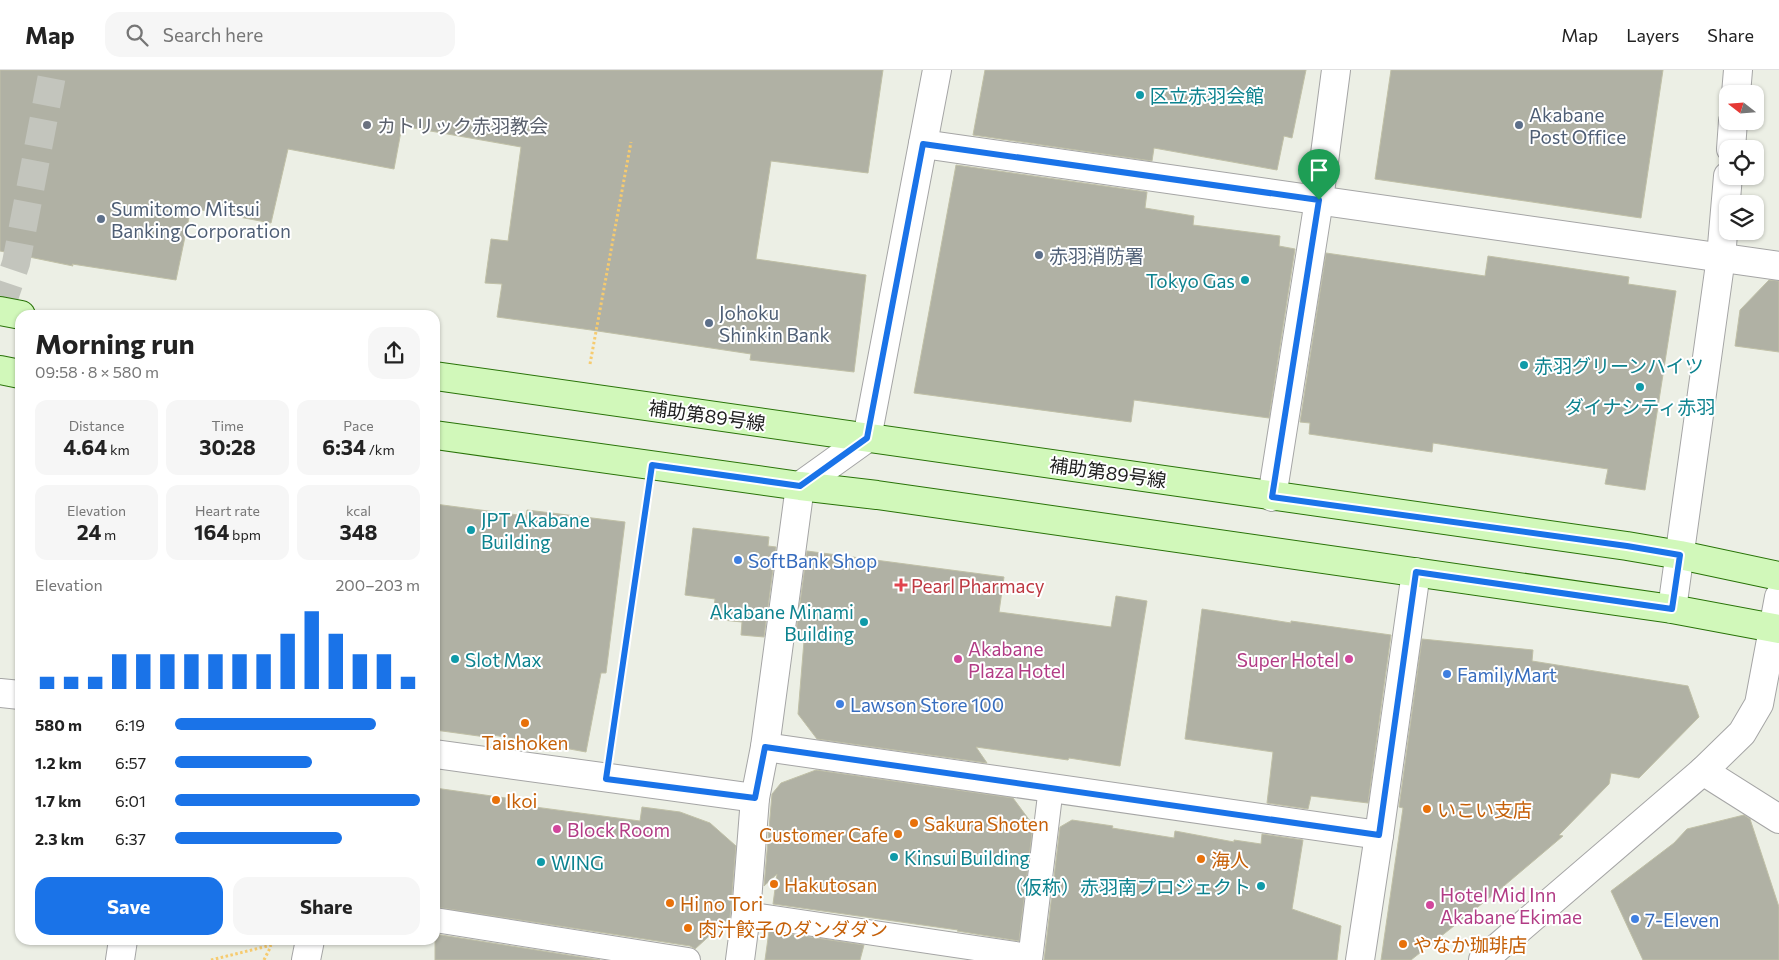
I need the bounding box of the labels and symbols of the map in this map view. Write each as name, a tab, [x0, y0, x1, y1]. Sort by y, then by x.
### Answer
place label: 区立赤羽会館	[1150, 84, 1264, 107]
north arrow	[1719, 85, 1764, 130]
marker: 区立赤羽会館	[1134, 89, 1146, 101]
place label: Akabane Post Office	[1529, 103, 1626, 148]
place label: カトリック赤羽教会	[377, 114, 548, 137]
marker: カトリック赤羽教会	[361, 119, 373, 131]
marker: Akabane Post Office	[1513, 119, 1525, 131]
pin	[1298, 149, 1340, 200]
place label: Sumitomo Mitsui Banking Corporation	[111, 197, 291, 242]
marker: Sumitomo Mitsui Banking Corporation	[95, 213, 107, 225]
place label: 赤羽消防署	[1049, 244, 1144, 267]
marker: 赤羽消防署	[1033, 249, 1045, 261]
place label: Tokyo Gas	[1146, 269, 1235, 292]
marker: Tokyo Gas	[1239, 274, 1251, 286]
place label: Johoku Shinkin Bank	[719, 301, 830, 346]
marker: Johoku Shinkin Bank	[703, 317, 715, 329]
place label: 赤羽グリーンハイツ	[1534, 354, 1704, 377]
marker: 赤羽グリーンハイツ	[1518, 359, 1530, 371]
marker: ダイナシティ赤羽	[1634, 381, 1646, 393]
street label: 補助第89号線	[647, 395, 767, 435]
place label: ダイナシティ赤羽	[1565, 395, 1715, 418]
street label: 補助第89号線	[1048, 452, 1168, 492]
place label: JPT Akabane Building	[481, 508, 590, 553]
marker: JPT Akabane Building	[465, 524, 477, 536]
place label: SoftBank Shop	[748, 549, 877, 572]
marker: SoftBank Shop	[732, 554, 744, 566]
place label: Pearl Pharmacy	[911, 574, 1045, 597]
marker: Pearl Pharmacy	[895, 579, 907, 591]
place label: Akabane Minami Building	[710, 600, 854, 645]
marker: Akabane Minami Building	[858, 616, 870, 628]
place label: Akabane Plaza Hotel	[968, 637, 1066, 682]
place label: Slot Max	[465, 648, 542, 671]
place label: Super Hotel	[1237, 648, 1339, 671]
marker: Slot Max	[449, 653, 461, 665]
marker: Akabane Plaza Hotel	[952, 653, 964, 665]
marker: Super Hotel	[1343, 653, 1355, 665]
place label: FamilyMart	[1457, 663, 1557, 686]
marker: FamilyMart	[1441, 668, 1453, 680]
place label: Lawson Store 100	[850, 693, 1004, 716]
marker: Lawson Store 100	[834, 698, 846, 710]
marker: Taishoken	[519, 717, 531, 729]
place label: Taishoken	[481, 731, 569, 754]
place label: Ikoi	[506, 789, 537, 812]
marker: Ikoi	[490, 794, 502, 806]
place label: いこい支店	[1437, 798, 1532, 821]
marker: いこい支店	[1421, 803, 1433, 815]
place label: Sakura Shoten	[924, 812, 1049, 835]
marker: Sakura Shoten	[908, 817, 920, 829]
place label: Block Room	[567, 818, 670, 841]
marker: Block Room	[551, 823, 563, 835]
place label: Customer Cafe	[759, 823, 888, 846]
marker: Customer Cafe	[892, 828, 904, 840]
place label: Kinsui Building	[904, 846, 1030, 869]
place label: 海人	[1211, 848, 1249, 871]
place label: WING	[551, 851, 604, 874]
marker: Kinsui Building	[888, 851, 900, 863]
marker: 海人	[1195, 853, 1207, 865]
marker: WING	[535, 856, 547, 868]
place label: Hakutosan	[784, 873, 877, 896]
place label: （仮称）赤羽南プロジェクト	[1004, 875, 1251, 898]
marker: Hakutosan	[768, 878, 780, 890]
marker: （仮称）赤羽南プロジェクト	[1255, 880, 1267, 892]
place label: Hotel Mid Inn Akabane Ekimae	[1440, 883, 1582, 928]
place label: Hi no Tori	[680, 892, 763, 915]
marker: Hi no Tori	[664, 897, 676, 909]
marker: Hotel Mid Inn Akabane Ekimae	[1424, 899, 1436, 911]
place label: 7-Eleven	[1645, 908, 1719, 931]
marker: 7-Eleven	[1629, 913, 1641, 925]
place label: 肉汁餃子のダンダダン	[698, 917, 888, 940]
marker: 肉汁餃子のダンダダン	[682, 922, 694, 934]
place label: やなか珈琲店	[1413, 933, 1527, 956]
marker: やなか珈琲店	[1397, 938, 1409, 950]

